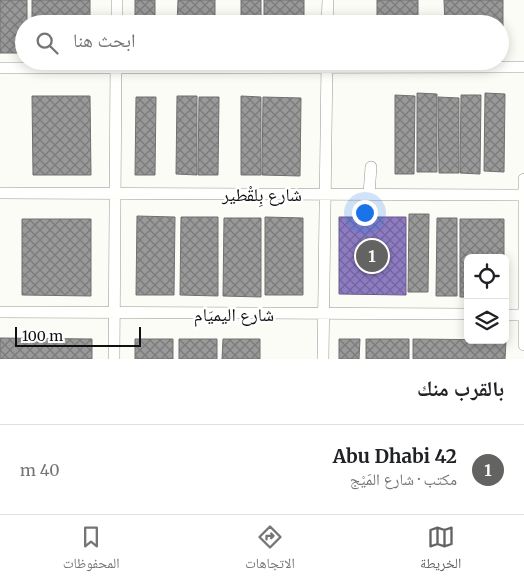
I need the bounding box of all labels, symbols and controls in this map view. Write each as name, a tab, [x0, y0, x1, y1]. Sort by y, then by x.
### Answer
search box	[15, 15, 509, 70]
text: ابحث هنا	[73, 28, 135, 52]
icon: search	[33, 29, 61, 57]
street label: شارع بِلقْطير	[221, 183, 302, 207]
your location	[352, 200, 378, 226]
pin: 1	[356, 237, 388, 275]
map controls	[464, 254, 509, 344]
button: locate	[464, 254, 509, 299]
button: layers	[464, 299, 509, 344]
street label: شارع اليميَام	[194, 303, 274, 327]
scale bar	[15, 324, 141, 347]
text: 100 m	[22, 327, 63, 345]
text: بالقرب منك	[417, 375, 504, 402]
text: 42 Abu Dhabi	[333, 444, 457, 468]
text: 40 m	[20, 460, 60, 480]
text: 1	[484, 460, 492, 480]
text: مكتب · شارع المَيْج	[350, 469, 457, 489]
tab: المحفوظات	[63, 523, 120, 577]
tab: الاتجاهات	[245, 523, 295, 577]
tab: الخريطة	[420, 523, 461, 577]

